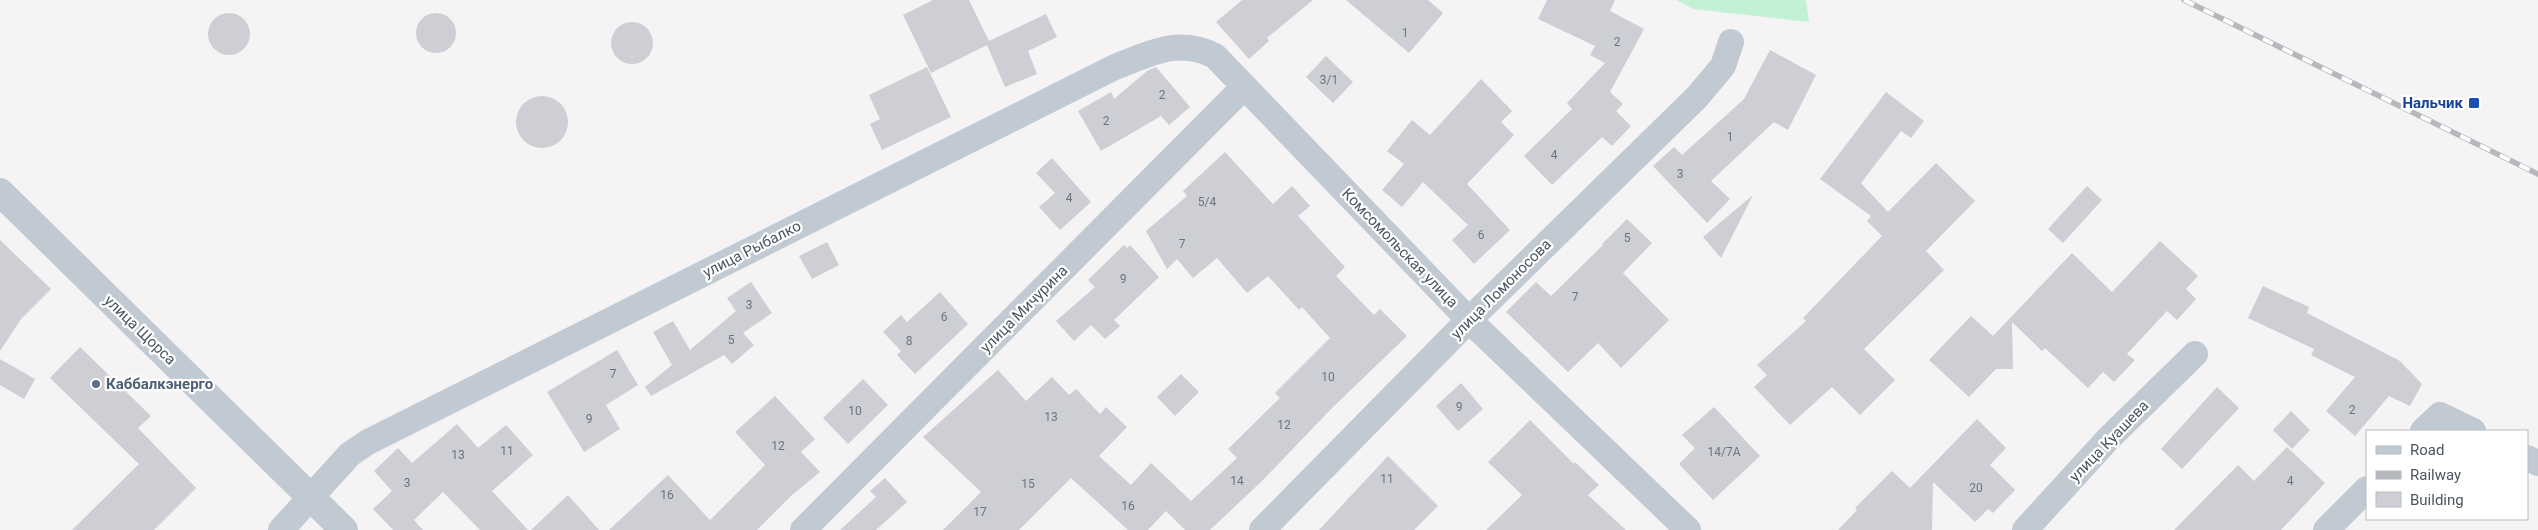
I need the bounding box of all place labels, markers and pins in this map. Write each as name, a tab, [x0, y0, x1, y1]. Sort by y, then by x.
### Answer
place label: Нальчик	[2402, 94, 2464, 112]
marker: Нальчик	[2467, 96, 2481, 110]
place label: Каббалкэнерго	[106, 375, 213, 393]
marker: Каббалкэнерго	[90, 378, 102, 390]

